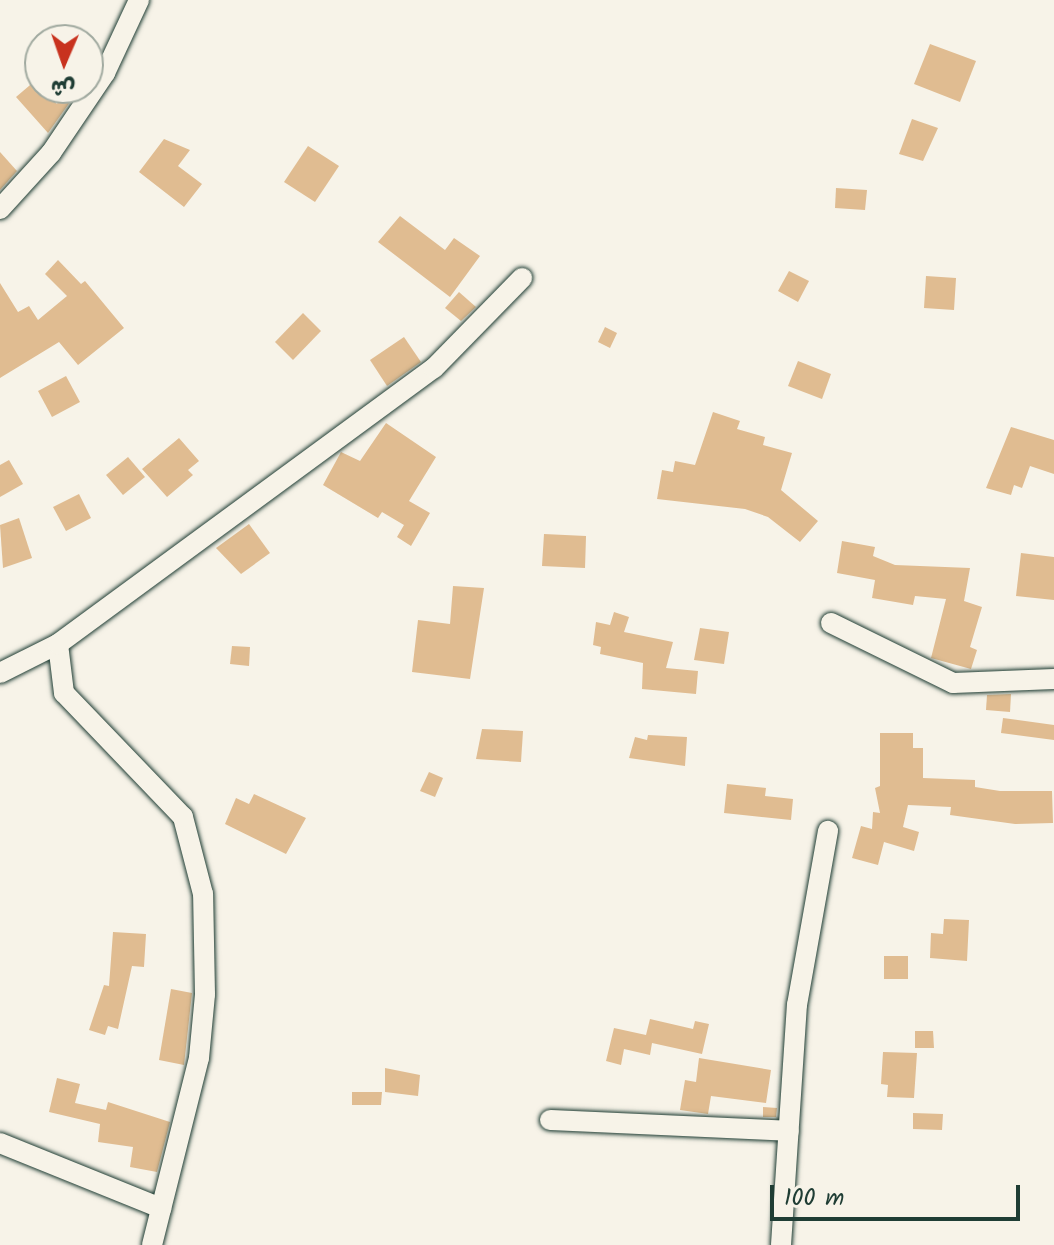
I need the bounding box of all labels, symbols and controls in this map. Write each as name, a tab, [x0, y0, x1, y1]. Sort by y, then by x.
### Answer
north arrow	[24, 24, 104, 104]
text: ش	[51, 69, 76, 104]
scale bar	[774, 1169, 1024, 1219]
text: 100 m	[784, 1179, 844, 1218]

